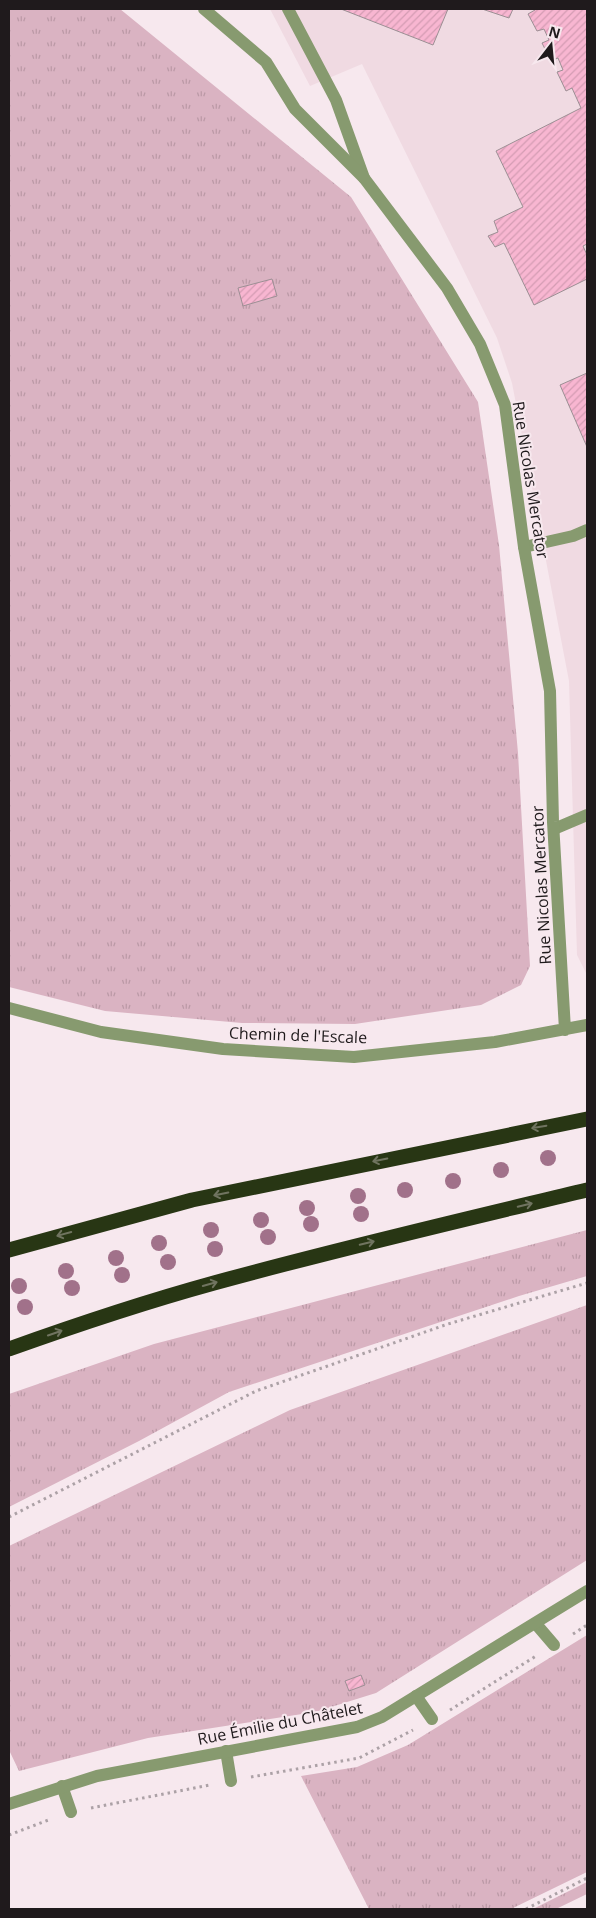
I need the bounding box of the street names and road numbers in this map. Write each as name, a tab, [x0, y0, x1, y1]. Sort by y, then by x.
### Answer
street label: Rue Nicolas Mercator	[508, 400, 554, 561]
street label: Rue Nicolas Mercator	[526, 804, 556, 965]
street label: Chemin de l'Escale	[229, 1022, 367, 1048]
street label: Rue Émilie du Châtelet	[196, 1696, 365, 1750]

